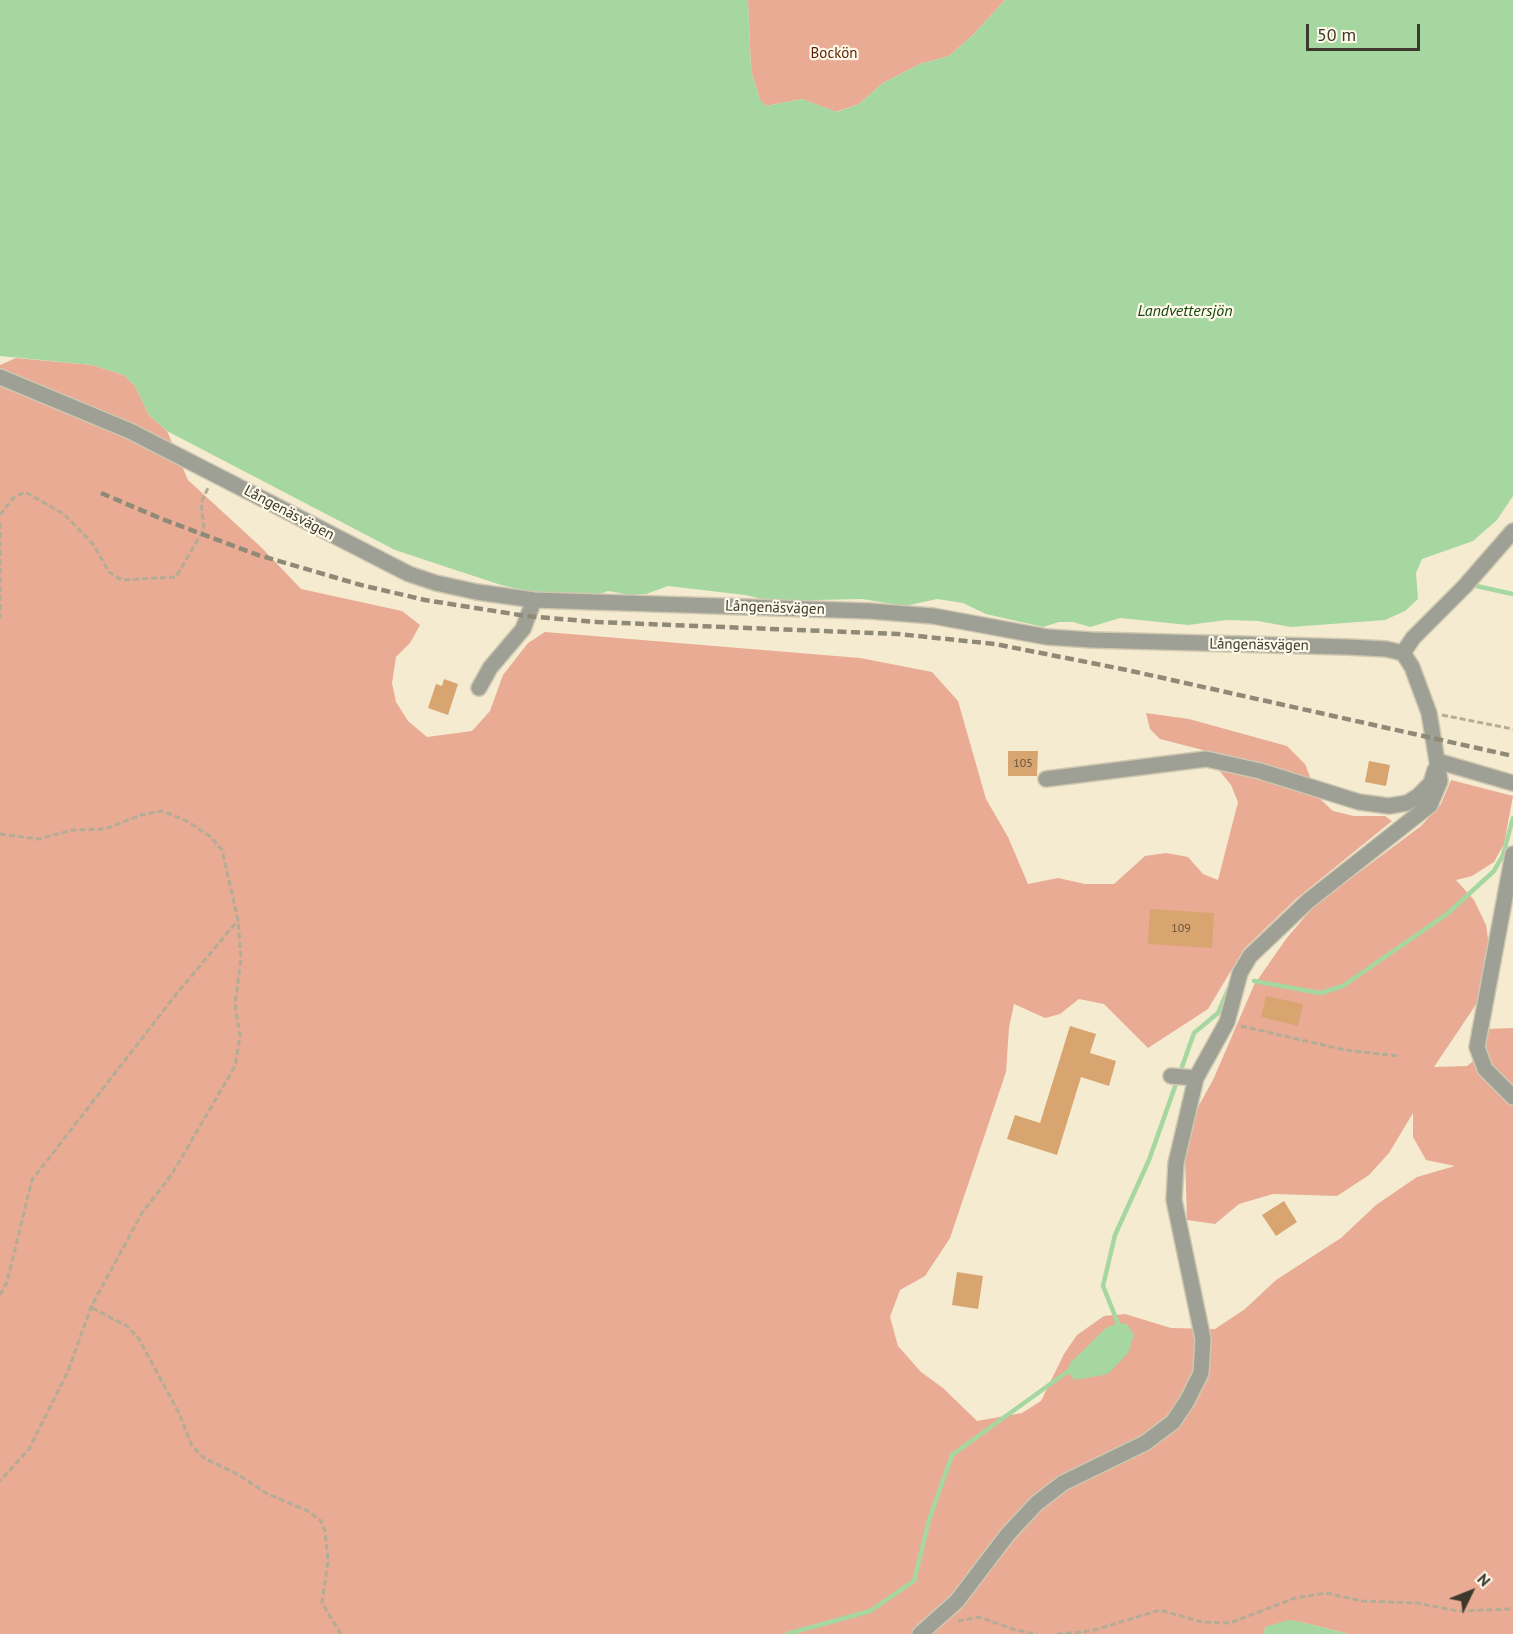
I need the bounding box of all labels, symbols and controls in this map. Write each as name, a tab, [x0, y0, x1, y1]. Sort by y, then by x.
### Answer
scale bar	[1309, 12, 1423, 50]
text: 50 m	[1317, 23, 1356, 46]
park label: Bockön	[811, 45, 857, 63]
water label: Landvettersjön	[1137, 301, 1233, 321]
street label: Långenäsvägen	[241, 482, 337, 544]
street label: Långenäsvägen	[725, 597, 825, 619]
street label: Långenäsvägen	[1209, 635, 1309, 655]
house number: 105	[1013, 757, 1033, 771]
house number: 109	[1171, 922, 1191, 936]
north arrow	[1441, 1562, 1501, 1622]
text: N	[1473, 1569, 1495, 1590]

